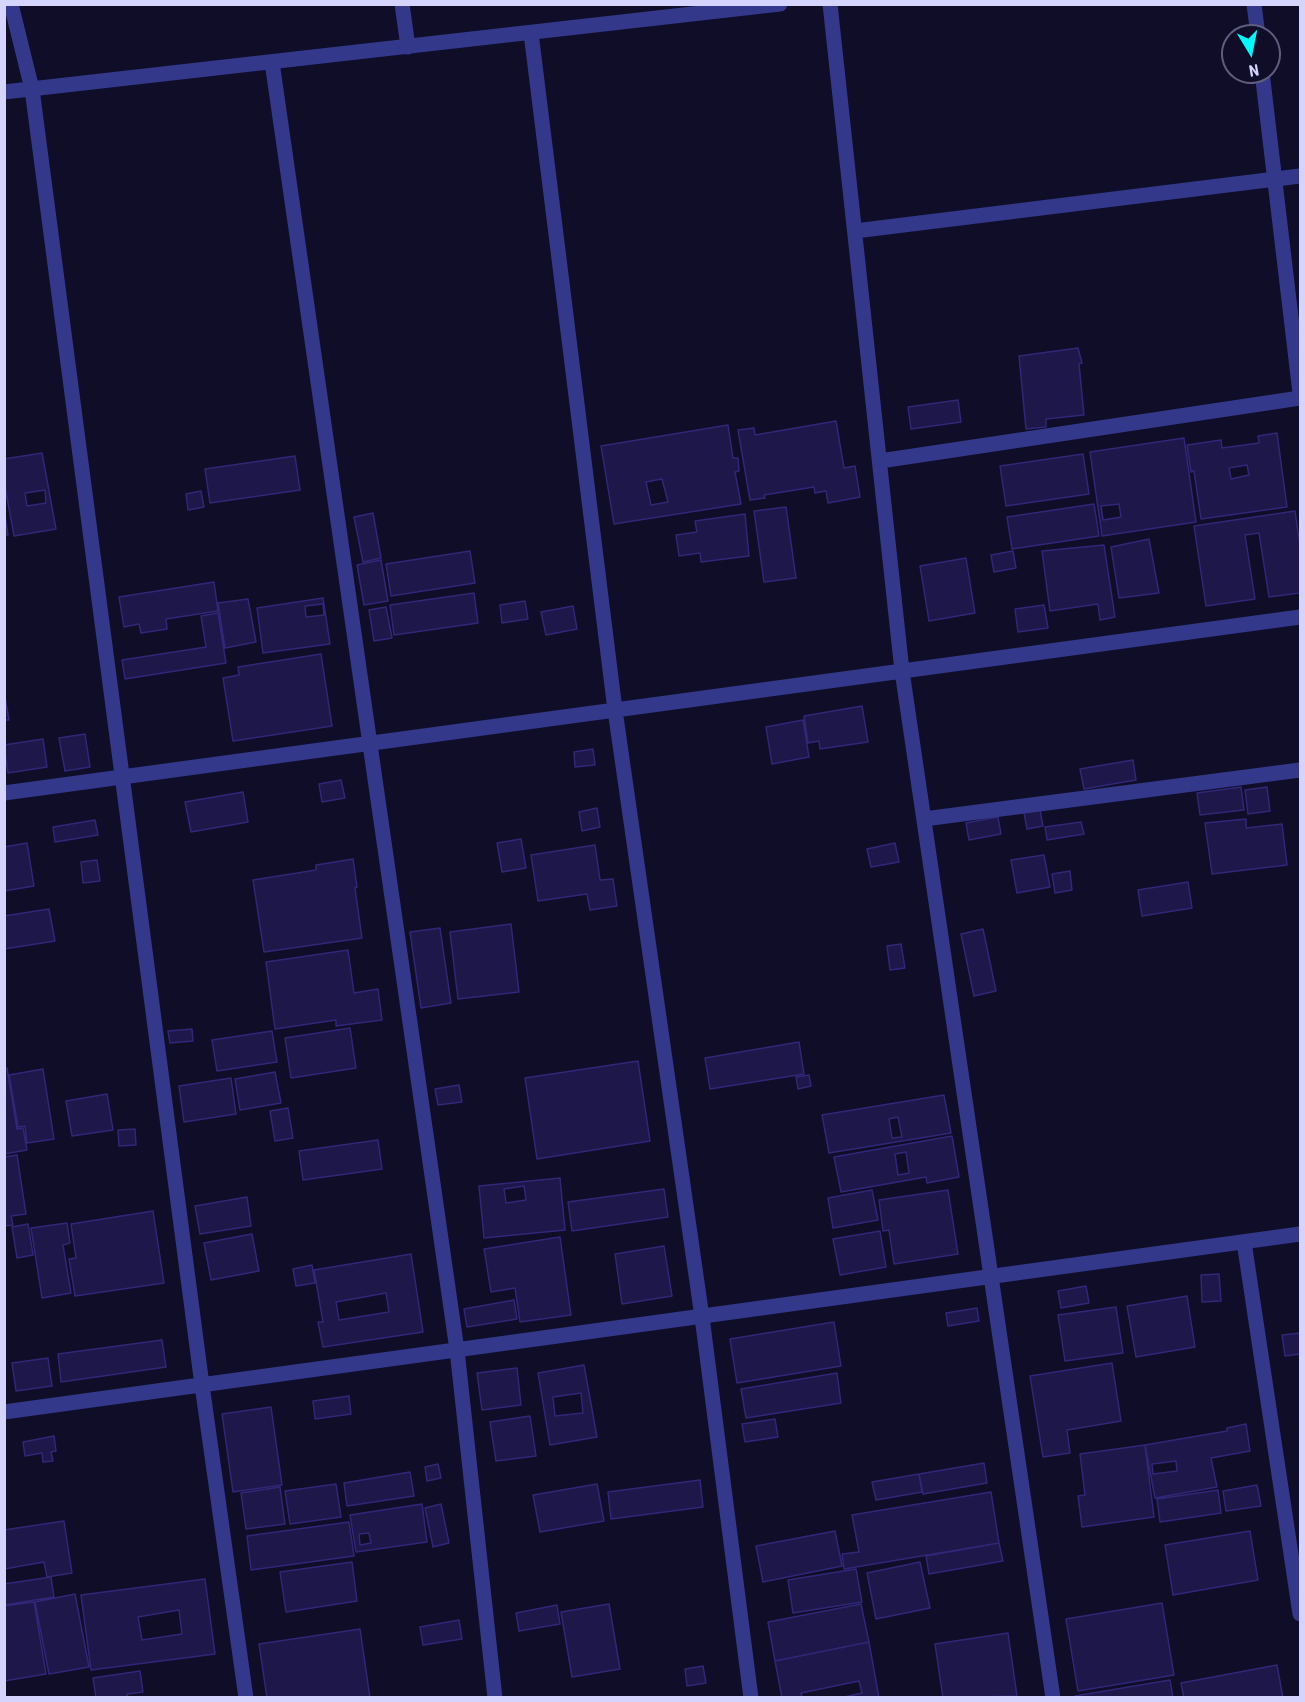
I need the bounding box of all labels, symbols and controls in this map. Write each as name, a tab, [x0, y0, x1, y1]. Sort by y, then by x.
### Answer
north arrow	[1221, 24, 1281, 84]
text: N	[1247, 60, 1260, 80]

